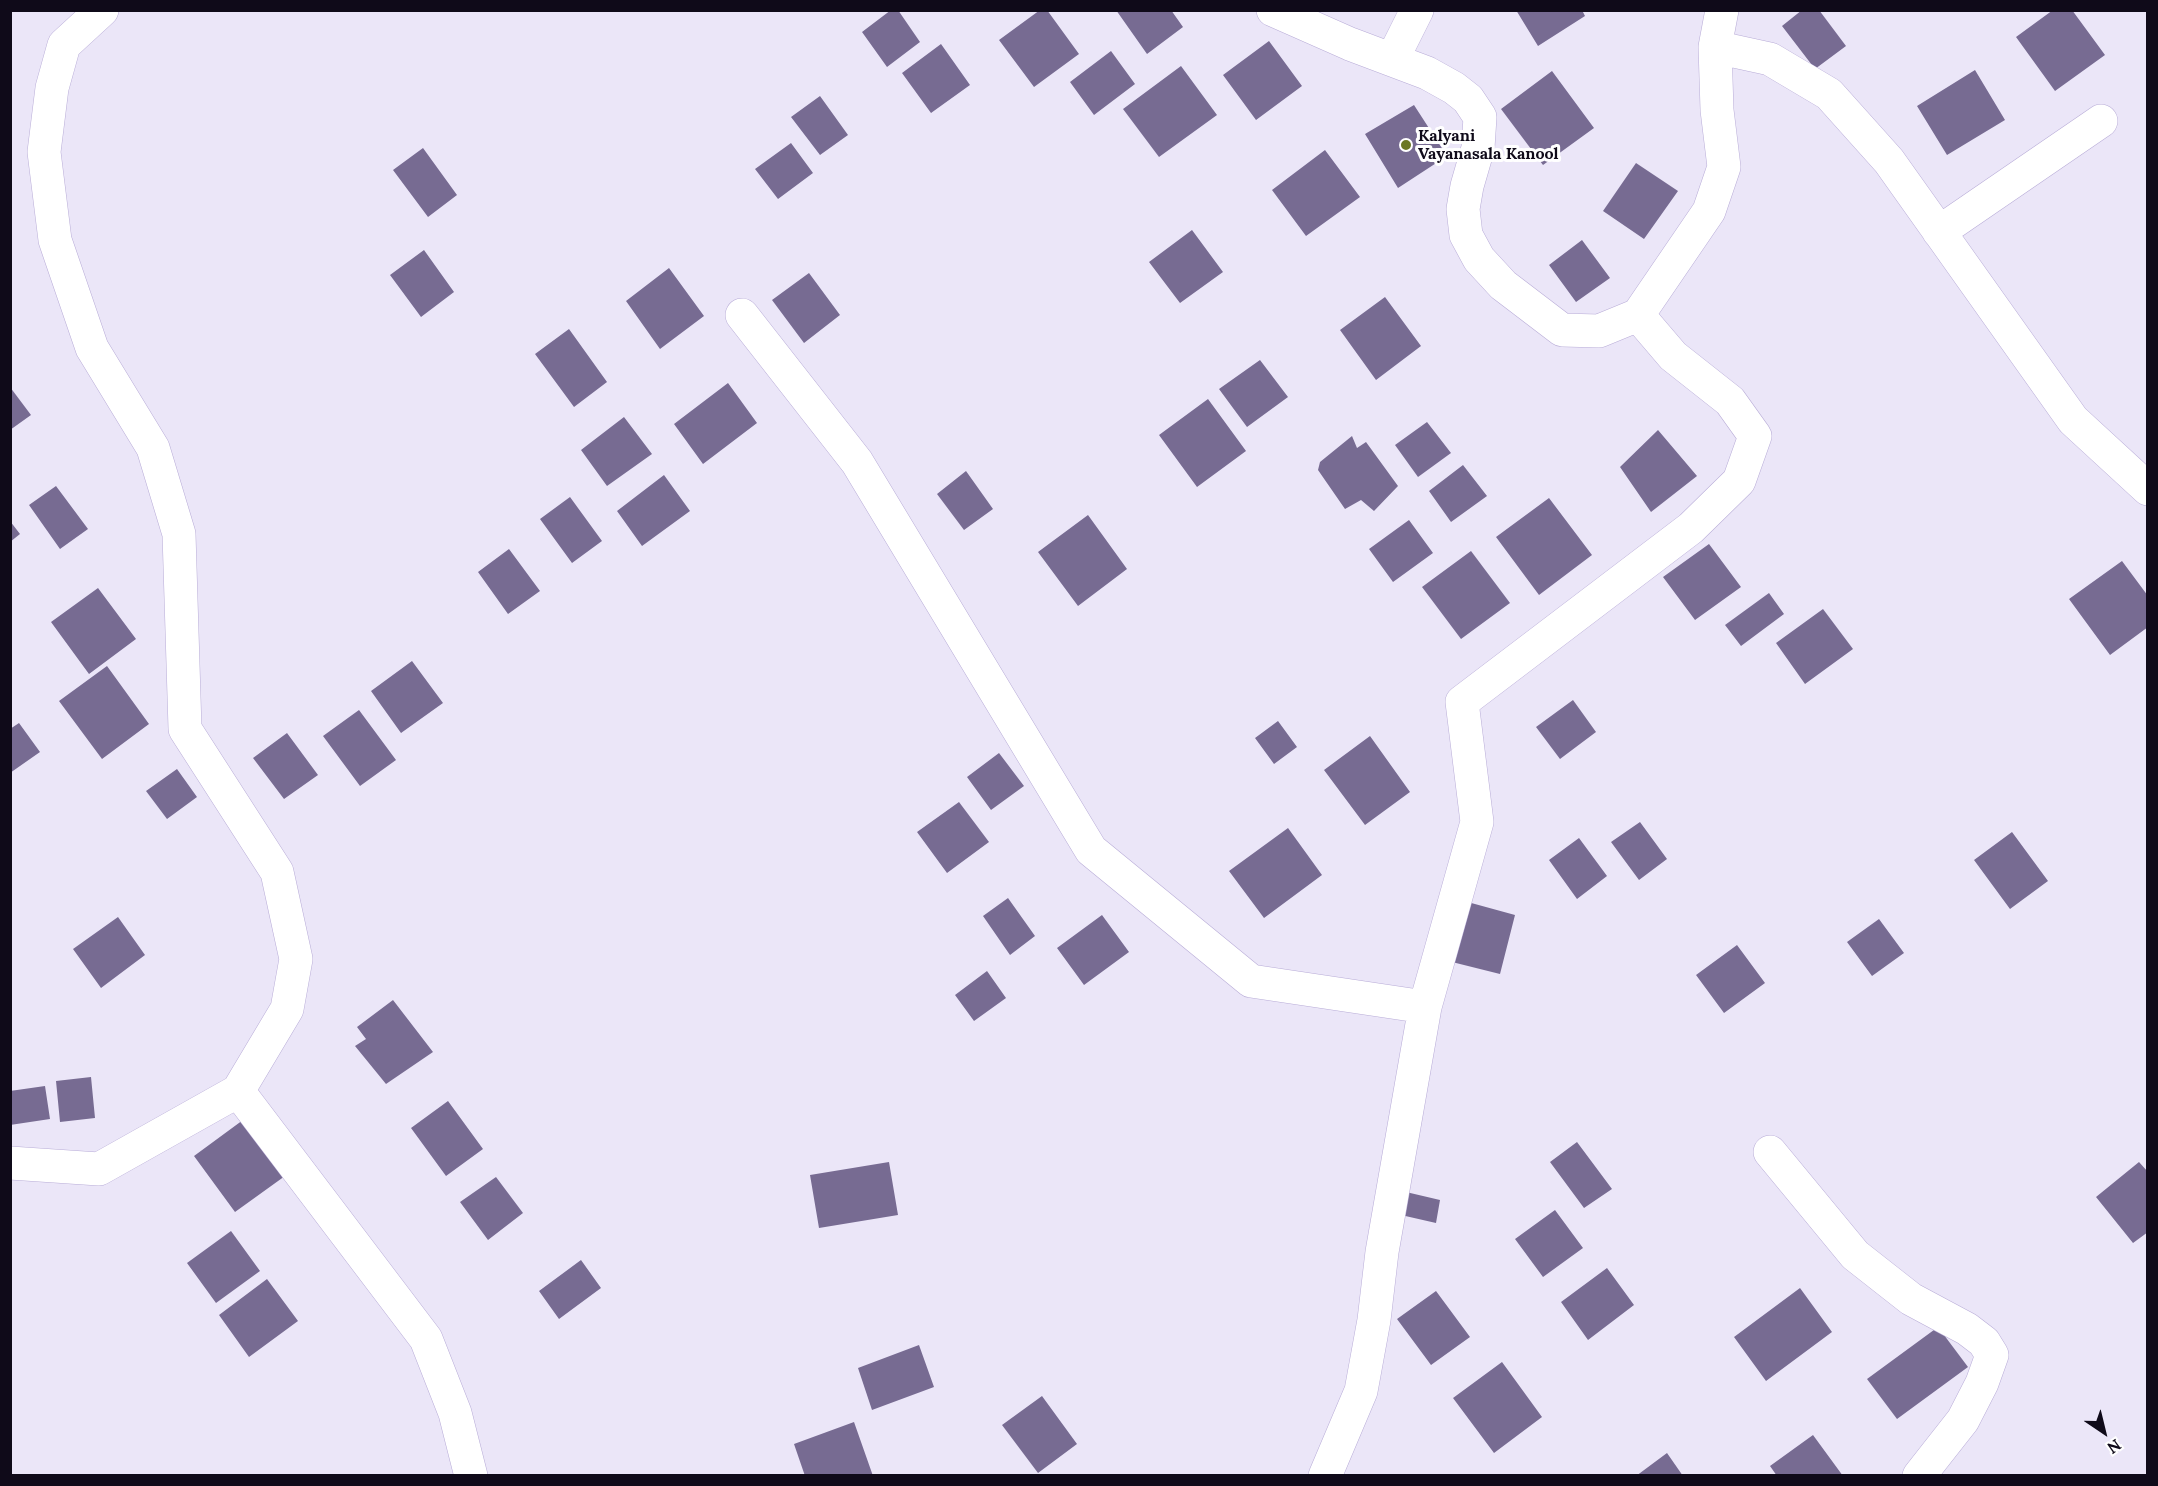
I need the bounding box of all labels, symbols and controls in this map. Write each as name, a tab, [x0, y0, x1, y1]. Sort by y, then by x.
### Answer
place label: Kalyani Vayanasala Kanool	[1418, 126, 1559, 164]
marker: Kalyani Vayanasala Kanool	[1399, 138, 1413, 152]
north arrow	[2074, 1402, 2134, 1462]
text: N	[2104, 1435, 2125, 1458]

